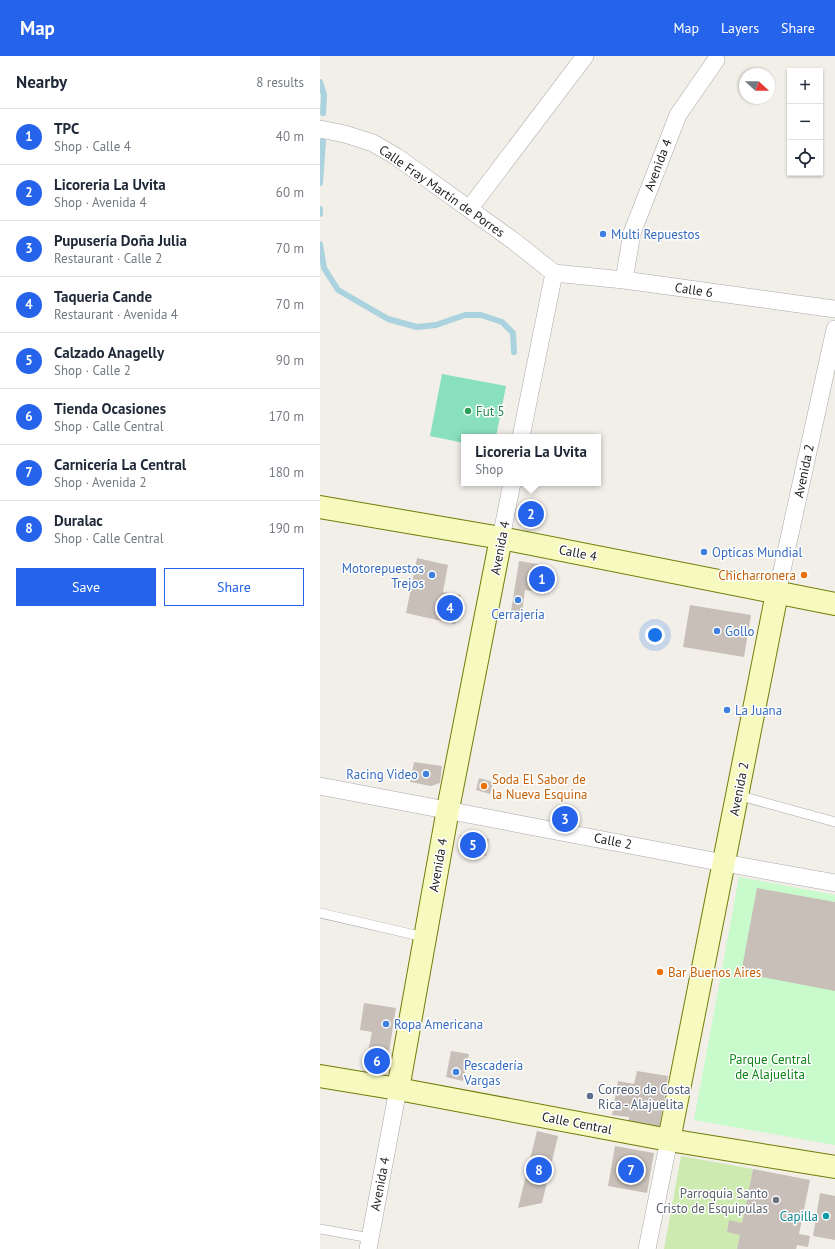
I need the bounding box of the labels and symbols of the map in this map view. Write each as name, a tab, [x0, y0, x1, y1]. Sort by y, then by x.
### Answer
north arrow	[739, 68, 775, 104]
street label: Avenida 4	[640, 137, 676, 193]
street label: Calle Fray Martín de Porres	[376, 141, 508, 241]
place label: Multi Repuestos	[611, 226, 700, 243]
marker: Multi Repuestos	[598, 229, 608, 239]
street label: Calle 6	[674, 279, 714, 301]
place label: Fut 5	[476, 403, 505, 420]
marker: Fut 5	[463, 406, 473, 416]
street label: Avenida 2	[790, 443, 818, 499]
pin: 2	[518, 499, 544, 529]
street label: Avenida 4	[486, 520, 514, 576]
street label: Calle 4	[558, 541, 598, 565]
place label: Opticas Mundial	[712, 544, 802, 561]
marker: Opticas Mundial	[699, 547, 709, 557]
place label: Motorepuestos Trejos	[342, 560, 424, 592]
pin: 1	[529, 564, 555, 594]
place label: Chicharronera	[718, 567, 796, 584]
marker: Motorepuestos Trejos	[427, 570, 437, 580]
marker: Chicharronera	[799, 570, 809, 580]
pin: 4	[437, 593, 463, 623]
marker: Cerrajería	[513, 595, 523, 605]
place label: Cerrajería	[491, 606, 545, 623]
place label: Gollo	[725, 623, 755, 640]
your location	[645, 625, 665, 645]
marker: Gollo	[712, 626, 722, 636]
place label: La Juana	[735, 702, 782, 719]
marker: La Juana	[722, 705, 732, 715]
street label: Avenida 2	[725, 761, 753, 817]
place label: Racing Video	[346, 766, 418, 783]
marker: Racing Video	[421, 769, 431, 779]
place label: Soda El Sabor de la Nueva Esquina	[492, 771, 587, 803]
marker: Soda El Sabor de la Nueva Esquina	[479, 781, 489, 791]
pin: 3	[552, 804, 578, 834]
street label: Calle 2	[593, 829, 633, 853]
pin: 5	[460, 830, 486, 860]
street label: Avenida 4	[425, 837, 451, 893]
place label: Bar Buenos Aires	[668, 964, 761, 981]
marker: Bar Buenos Aires	[655, 967, 665, 977]
place label: Ropa Americana	[394, 1016, 483, 1033]
marker: Ropa Americana	[381, 1019, 391, 1029]
pin: 6	[364, 1046, 390, 1076]
park label: Parque Central de Alajuelita	[729, 1051, 811, 1083]
place label: Pescadería Vargas	[463, 1057, 523, 1089]
marker: Pescadería Vargas	[451, 1067, 461, 1077]
place label: Correos de Costa Rica - Alajuelita	[598, 1081, 690, 1113]
marker: Correos de Costa Rica - Alajuelita	[585, 1091, 595, 1101]
street label: Calle Central	[540, 1108, 614, 1138]
pin: 8	[526, 1155, 552, 1185]
pin: 7	[618, 1155, 644, 1185]
street label: Avenida 4	[366, 1156, 394, 1212]
place label: Parroquia Santo Cristo de Esquipulas	[656, 1185, 768, 1217]
marker: Parroquia Santo Cristo de Esquipulas	[771, 1195, 781, 1205]
place label: Capilla	[780, 1208, 818, 1225]
marker: Capilla	[821, 1211, 831, 1221]

